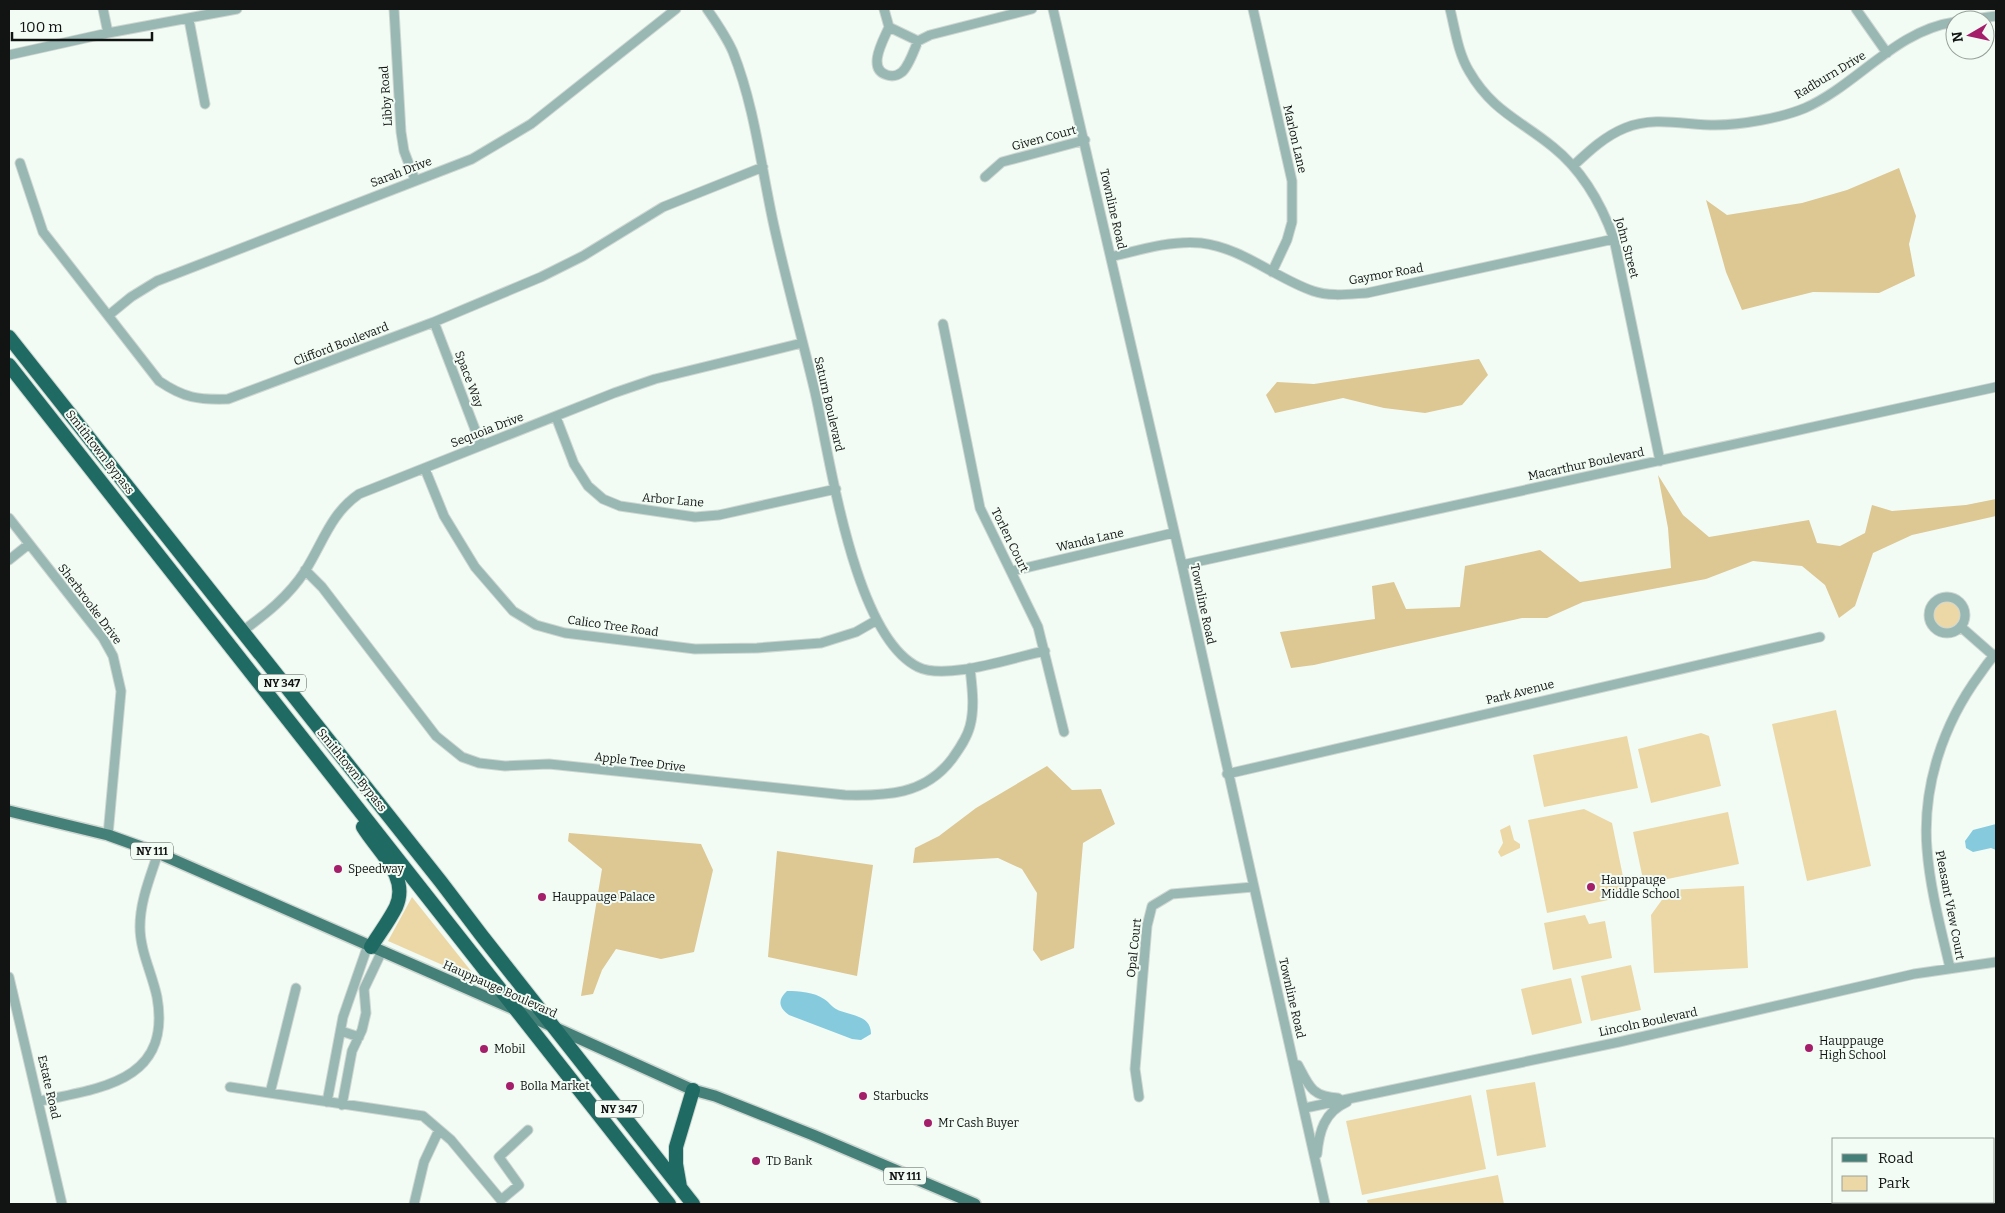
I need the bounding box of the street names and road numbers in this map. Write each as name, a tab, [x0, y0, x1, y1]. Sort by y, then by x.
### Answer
street label: Radburn Drive	[1792, 48, 1868, 102]
street label: Libby Road	[377, 65, 395, 127]
street label: Marlon Lane	[1280, 103, 1310, 175]
street label: Given Court	[1010, 122, 1078, 153]
street label: Sarah Drive	[368, 154, 434, 190]
street label: Townline Road	[1097, 167, 1129, 251]
street label: John Street	[1612, 215, 1642, 280]
street label: Gaymor Road	[1348, 261, 1424, 287]
street label: Clifford Boulevard	[292, 319, 390, 369]
street label: Space Way	[452, 349, 486, 410]
street label: Saturn Boulevard	[811, 355, 847, 453]
street label: Smithtown Bypass	[63, 407, 137, 497]
street label: Sequoia Drive	[449, 410, 525, 450]
street label: Macarthur Boulevard	[1527, 445, 1645, 483]
street label: Arbor Lane	[641, 490, 705, 510]
street label: Torlen Court	[988, 506, 1032, 575]
street label: Wanda Lane	[1055, 525, 1125, 555]
street label: Sherbrooke Drive	[55, 561, 125, 647]
street label: Townline Road	[1188, 562, 1218, 646]
street label: Calico Tree Road	[567, 613, 659, 639]
road number: NY 347	[258, 674, 306, 691]
street label: Park Avenue	[1484, 677, 1556, 707]
street label: Smithtown Bypass	[314, 726, 390, 815]
street label: Apple Tree Drive	[594, 749, 686, 775]
road number: NY 111	[131, 842, 173, 859]
street label: Pleasant View Court	[1933, 849, 1968, 962]
street label: Opal Court	[1124, 917, 1144, 978]
street label: Townline Road	[1276, 956, 1308, 1040]
street label: Hauppauge Boulevard	[441, 957, 559, 1021]
street label: Lincoln Boulevard	[1597, 1005, 1699, 1039]
street label: Estate Road	[35, 1054, 63, 1120]
road number: NY 347	[595, 1100, 643, 1118]
road number: NY 111	[884, 1168, 926, 1184]

